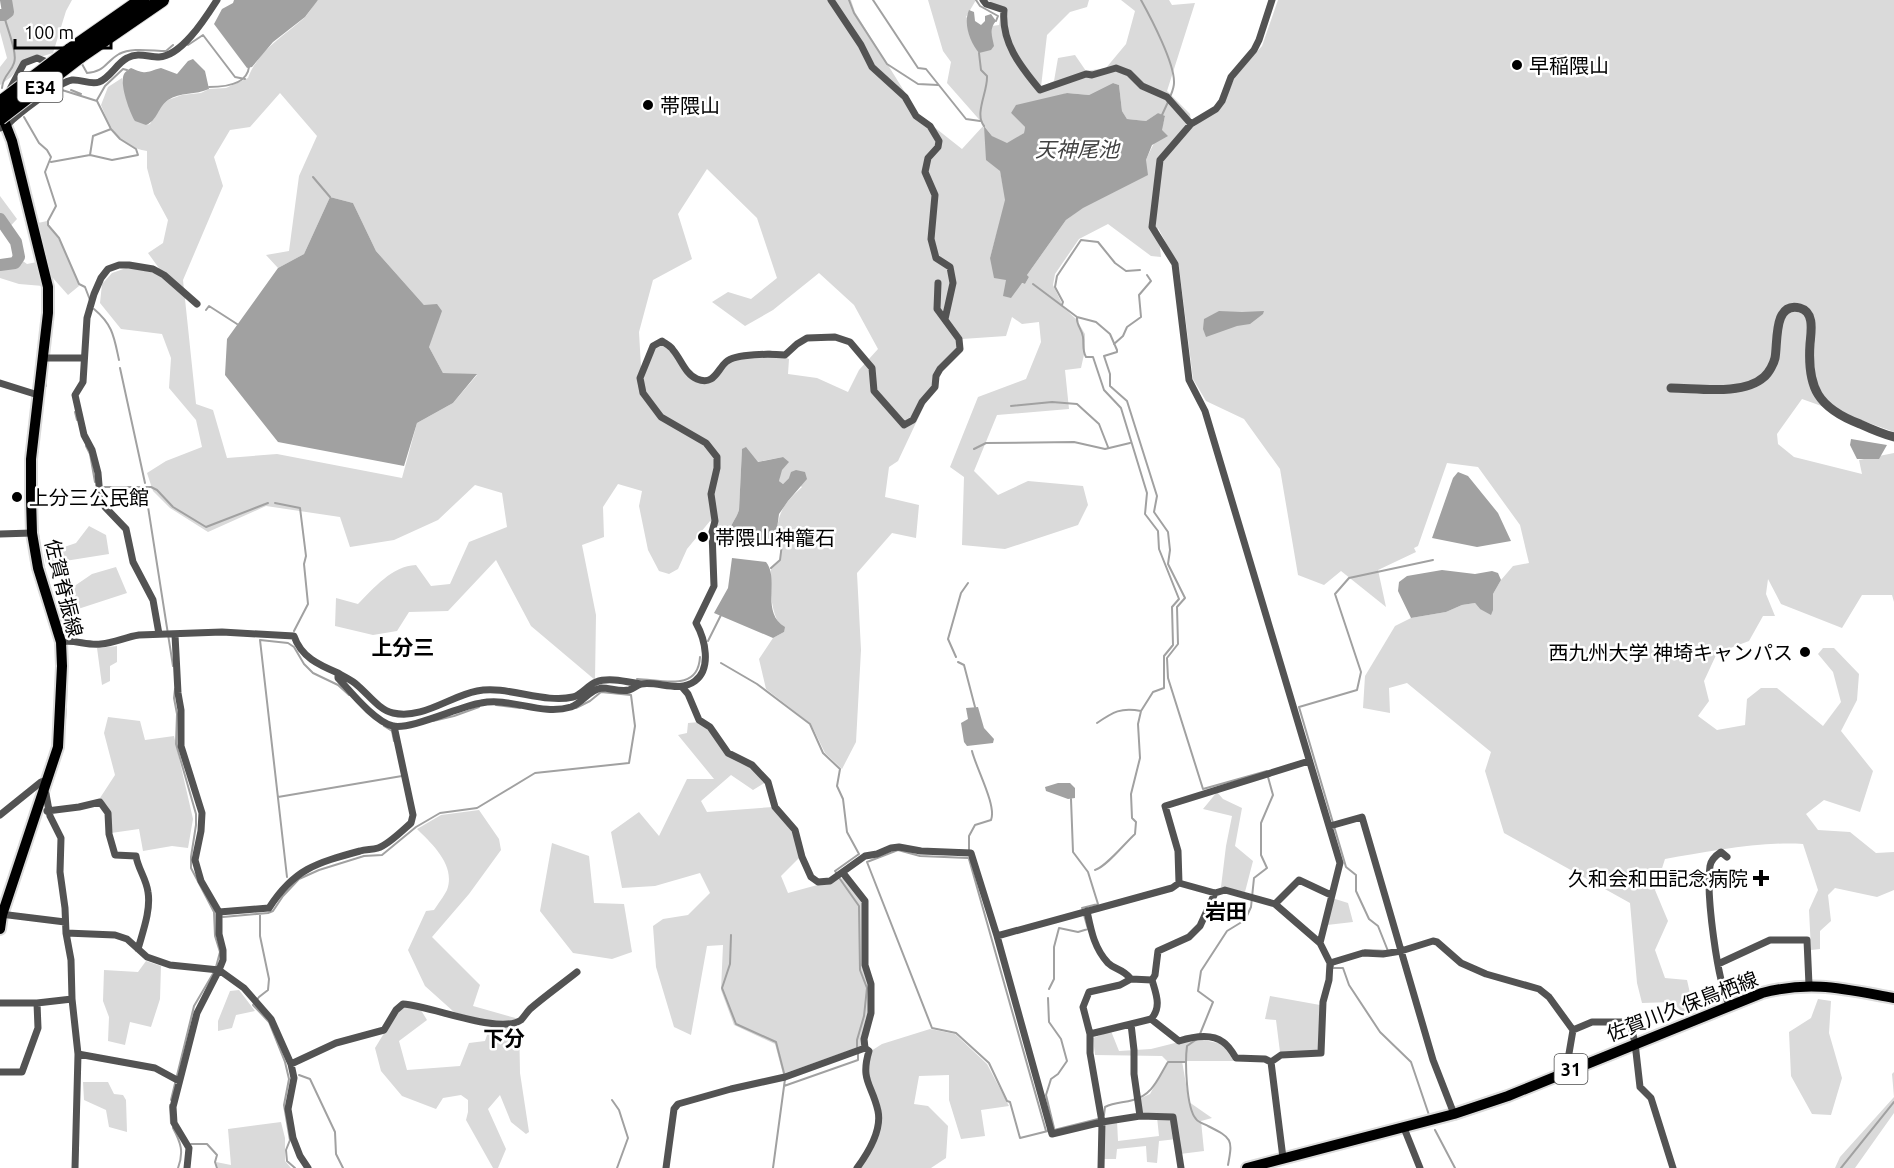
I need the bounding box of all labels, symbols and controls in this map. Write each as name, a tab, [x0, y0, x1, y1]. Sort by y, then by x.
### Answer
scale bar	[15, 12, 111, 50]
text: 100 m	[24, 22, 74, 42]
place label: 早稲隈山	[1529, 54, 1609, 77]
marker: 早稲隈山	[1510, 58, 1524, 72]
road number: E34	[18, 72, 63, 102]
place label: 帯隈山	[660, 94, 720, 117]
marker: 帯隈山	[641, 98, 655, 112]
water label: 天神尾池	[1035, 137, 1121, 161]
place label: 上分三公民館	[29, 486, 149, 509]
marker: 上分三公民館	[10, 490, 24, 504]
place label: 帯隈山神籠石	[715, 526, 835, 549]
marker: 帯隈山神籠石	[696, 530, 710, 544]
street label: 佐賀脊振線	[41, 537, 87, 639]
district label: 上分三	[372, 635, 435, 659]
place label: 西九州大学 神埼キャンパス	[1548, 641, 1793, 664]
marker: 西九州大学 神埼キャンパス	[1798, 645, 1812, 659]
place label: 久和会和田記念病院	[1568, 867, 1748, 890]
marker: 久和会和田記念病院	[1752, 869, 1770, 887]
district label: 岩田	[1205, 899, 1247, 923]
street label: 佐賀川久保鳥栖線	[1603, 967, 1761, 1045]
district label: 下分	[483, 1026, 525, 1050]
road number: 31	[1554, 1054, 1588, 1084]

